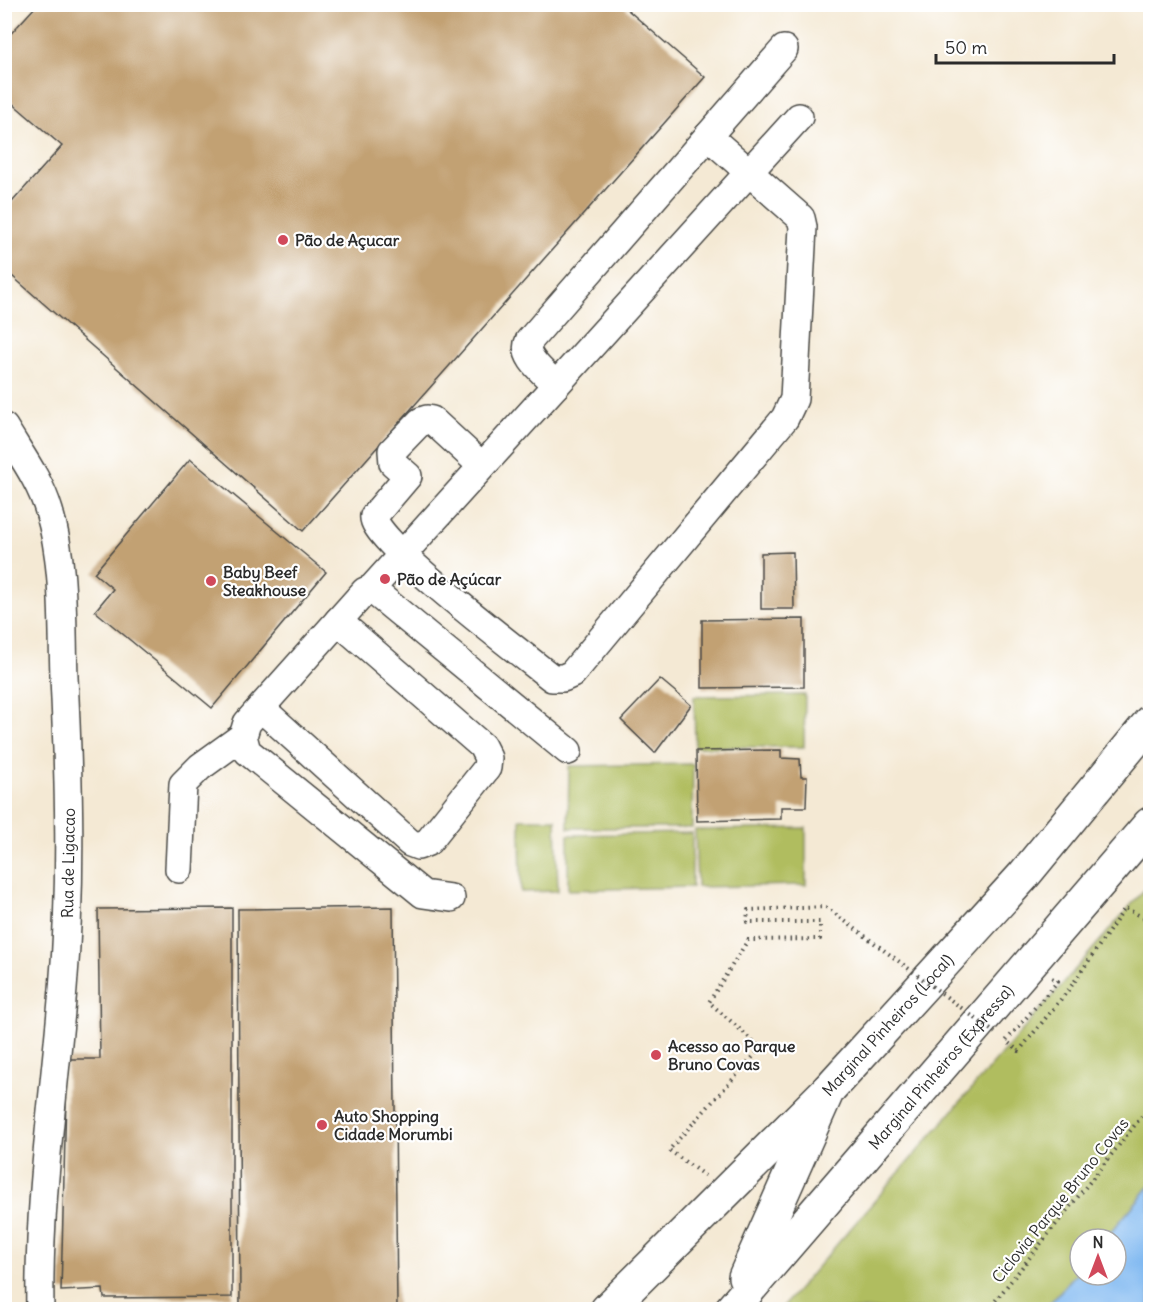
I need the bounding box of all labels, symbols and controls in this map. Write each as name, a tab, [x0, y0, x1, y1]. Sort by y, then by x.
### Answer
scale bar	[936, 27, 1114, 65]
text: 50 m	[945, 36, 987, 59]
place label: Pão de Açucar	[295, 230, 400, 251]
marker: Pão de Açucar	[276, 233, 290, 247]
place label: Baby Beef Steakhouse	[223, 562, 307, 600]
place label: Pão de Açúcar	[397, 569, 502, 590]
marker: Pão de Açúcar	[378, 572, 392, 586]
marker: Baby Beef Steakhouse	[204, 574, 218, 588]
street label: Rua de Ligacao	[57, 808, 79, 918]
street label: Marginal Pinheiros (Local)	[818, 950, 957, 1100]
street label: Marginal Pinheiros (Expressa)	[864, 980, 1017, 1153]
place label: Acesso ao Parque Bruno Covas	[668, 1036, 796, 1074]
marker: Acesso ao Parque Bruno Covas	[649, 1048, 663, 1062]
place label: Auto Shopping Cidade Morumbi	[334, 1106, 453, 1144]
street label: Ciclovia Parque Bruno Covas	[987, 1114, 1133, 1286]
marker: Auto Shopping Cidade Morumbi	[315, 1118, 329, 1132]
north arrow	[1068, 1227, 1128, 1287]
text: N	[1092, 1232, 1104, 1252]

